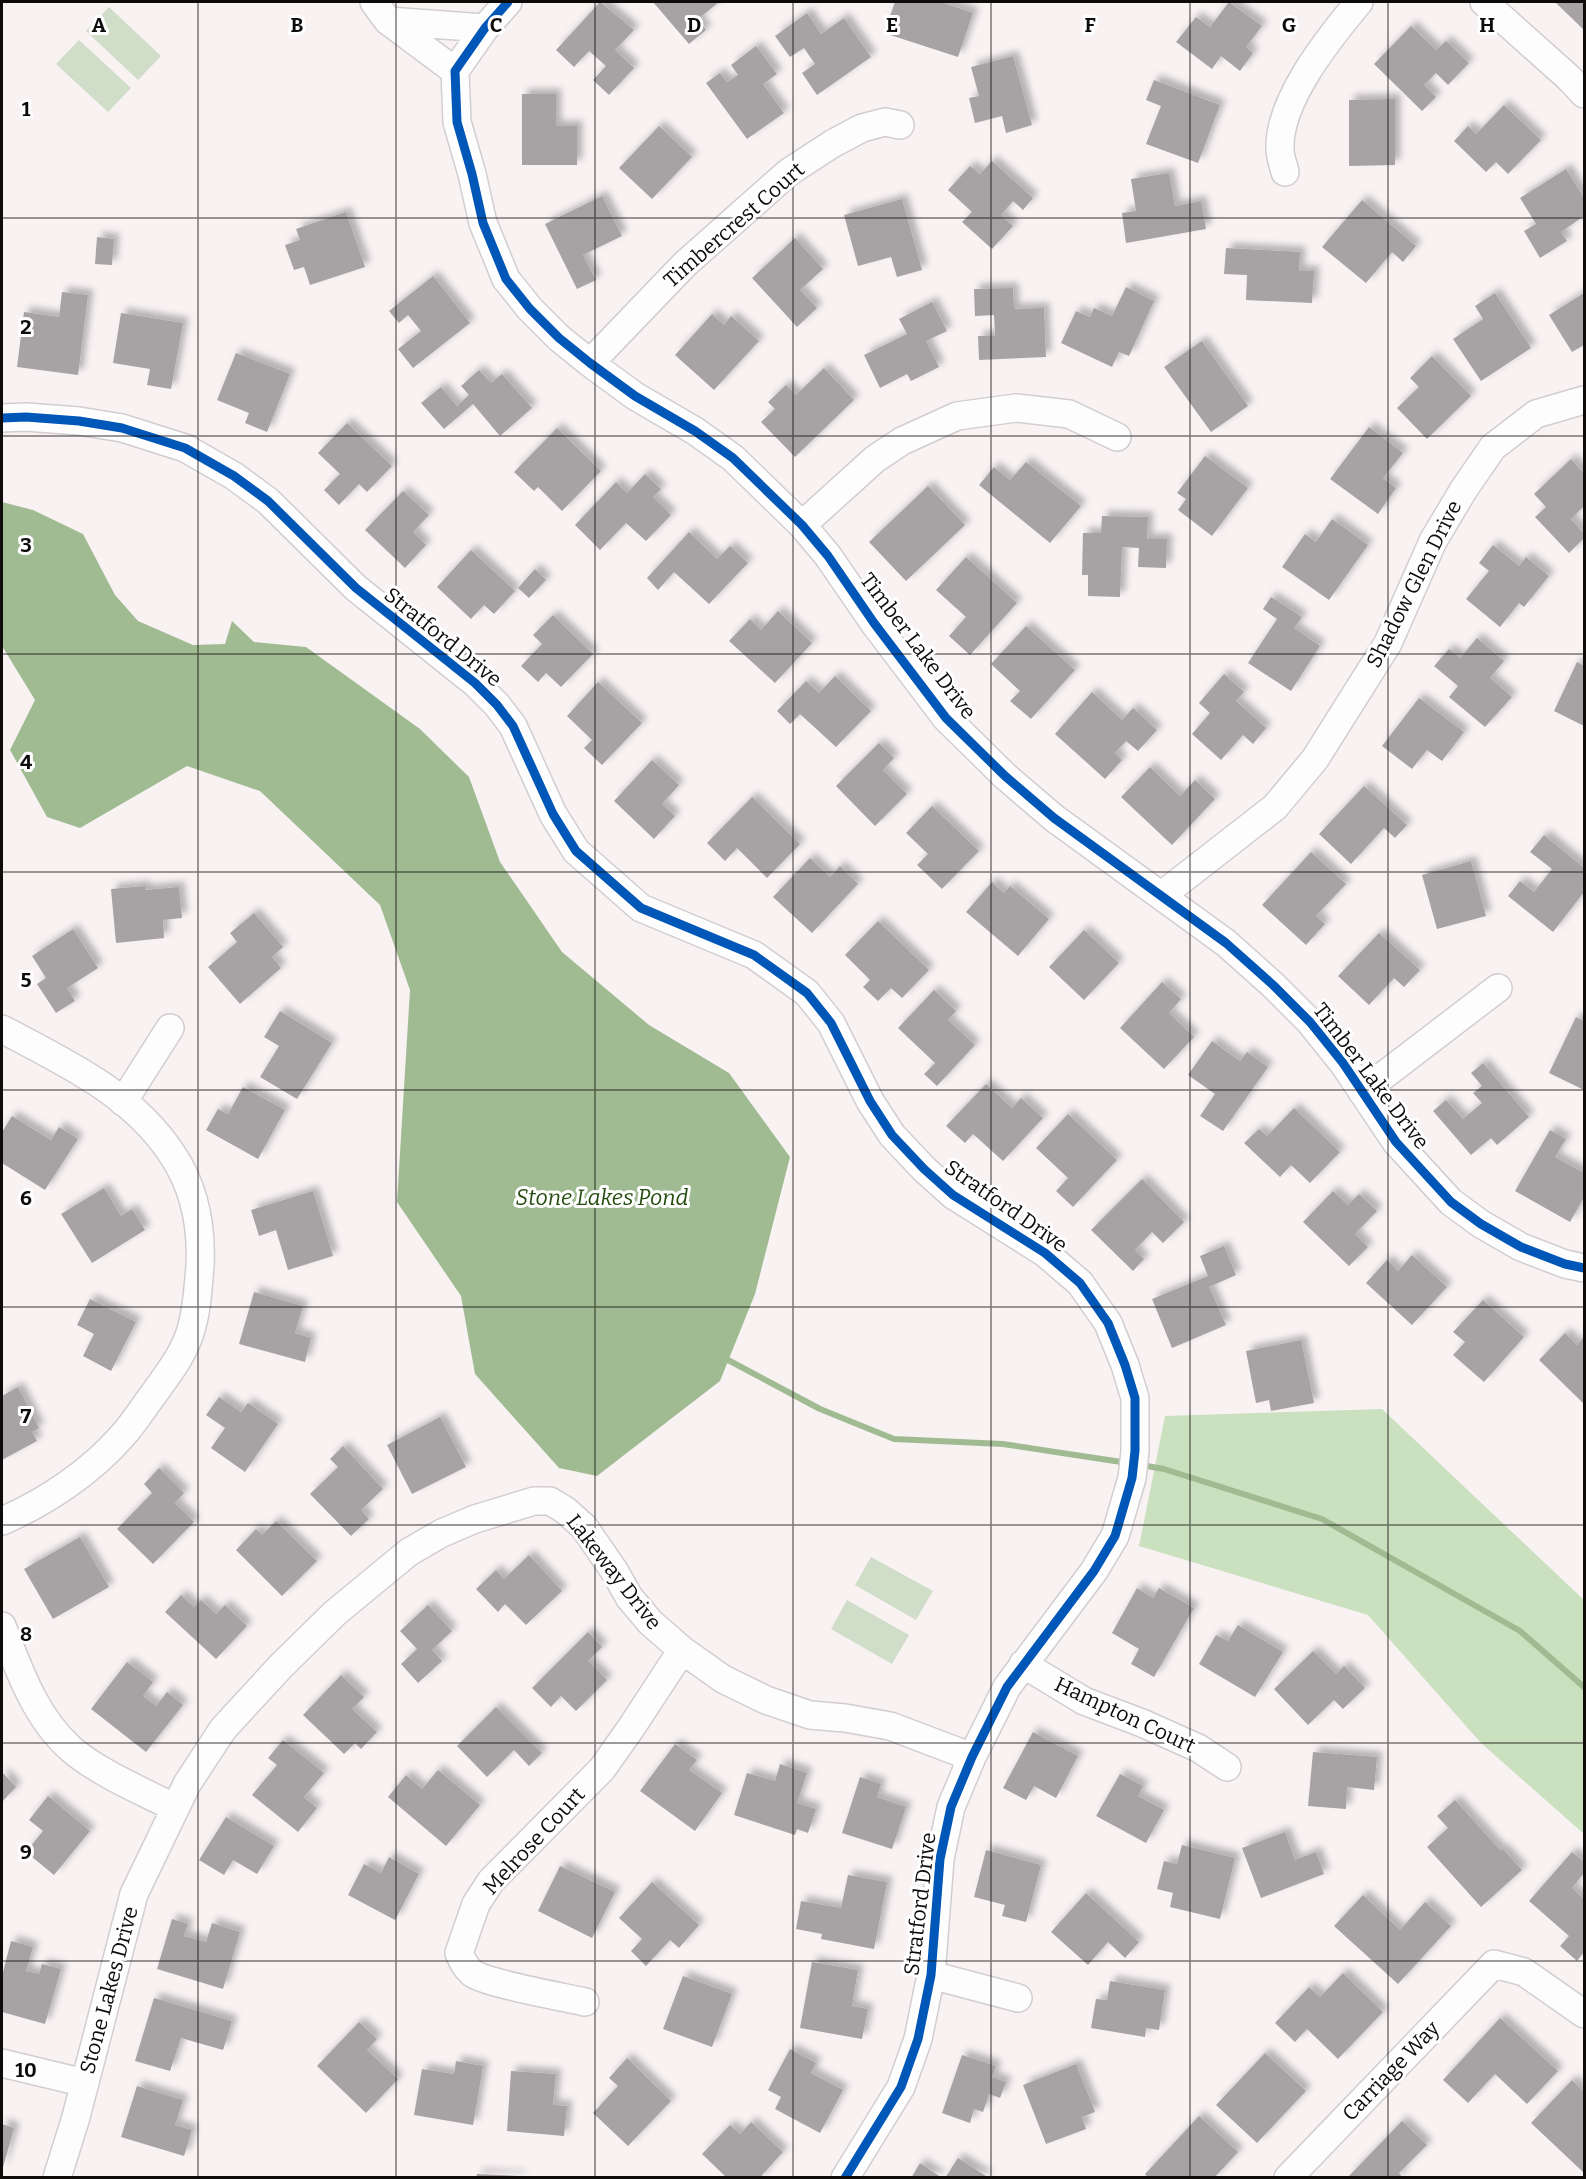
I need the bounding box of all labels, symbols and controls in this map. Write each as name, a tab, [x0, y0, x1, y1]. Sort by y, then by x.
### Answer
text: A	[92, 13, 107, 37]
text: B	[291, 13, 304, 37]
text: C	[490, 13, 502, 37]
text: D	[687, 13, 701, 37]
text: E	[886, 13, 898, 37]
text: F	[1084, 13, 1096, 37]
text: G	[1282, 13, 1296, 37]
text: H	[1479, 13, 1495, 37]
text: 1	[22, 97, 31, 121]
street label: Timbercrest Court	[658, 157, 810, 293]
text: 2	[20, 315, 32, 339]
street label: Shadow Glen Drive	[1361, 496, 1467, 672]
text: 3	[20, 533, 32, 557]
street label: Timber Lake Drive	[854, 568, 982, 724]
street label: Stratford Drive	[379, 582, 507, 692]
text: 4	[20, 750, 32, 774]
text: 5	[21, 968, 32, 992]
street label: Timber Lake Drive	[1307, 998, 1435, 1154]
street label: Stratford Drive	[940, 1154, 1072, 1258]
water label: Stone Lakes Pond	[516, 1184, 689, 1211]
text: 6	[20, 1186, 32, 1210]
text: 7	[21, 1404, 32, 1428]
street label: Lakeway Drive	[561, 1509, 667, 1635]
text: 8	[20, 1622, 32, 1646]
street label: Hampton Court	[1051, 1671, 1200, 1759]
street label: Melrose Court	[478, 1782, 591, 1900]
street label: Stratford Drive	[898, 1831, 942, 1977]
text: 9	[20, 1840, 32, 1864]
street label: Stone Lakes Drive	[74, 1903, 144, 2077]
street label: Carriage Way	[1337, 2015, 1446, 2126]
text: 10	[15, 2058, 37, 2082]

